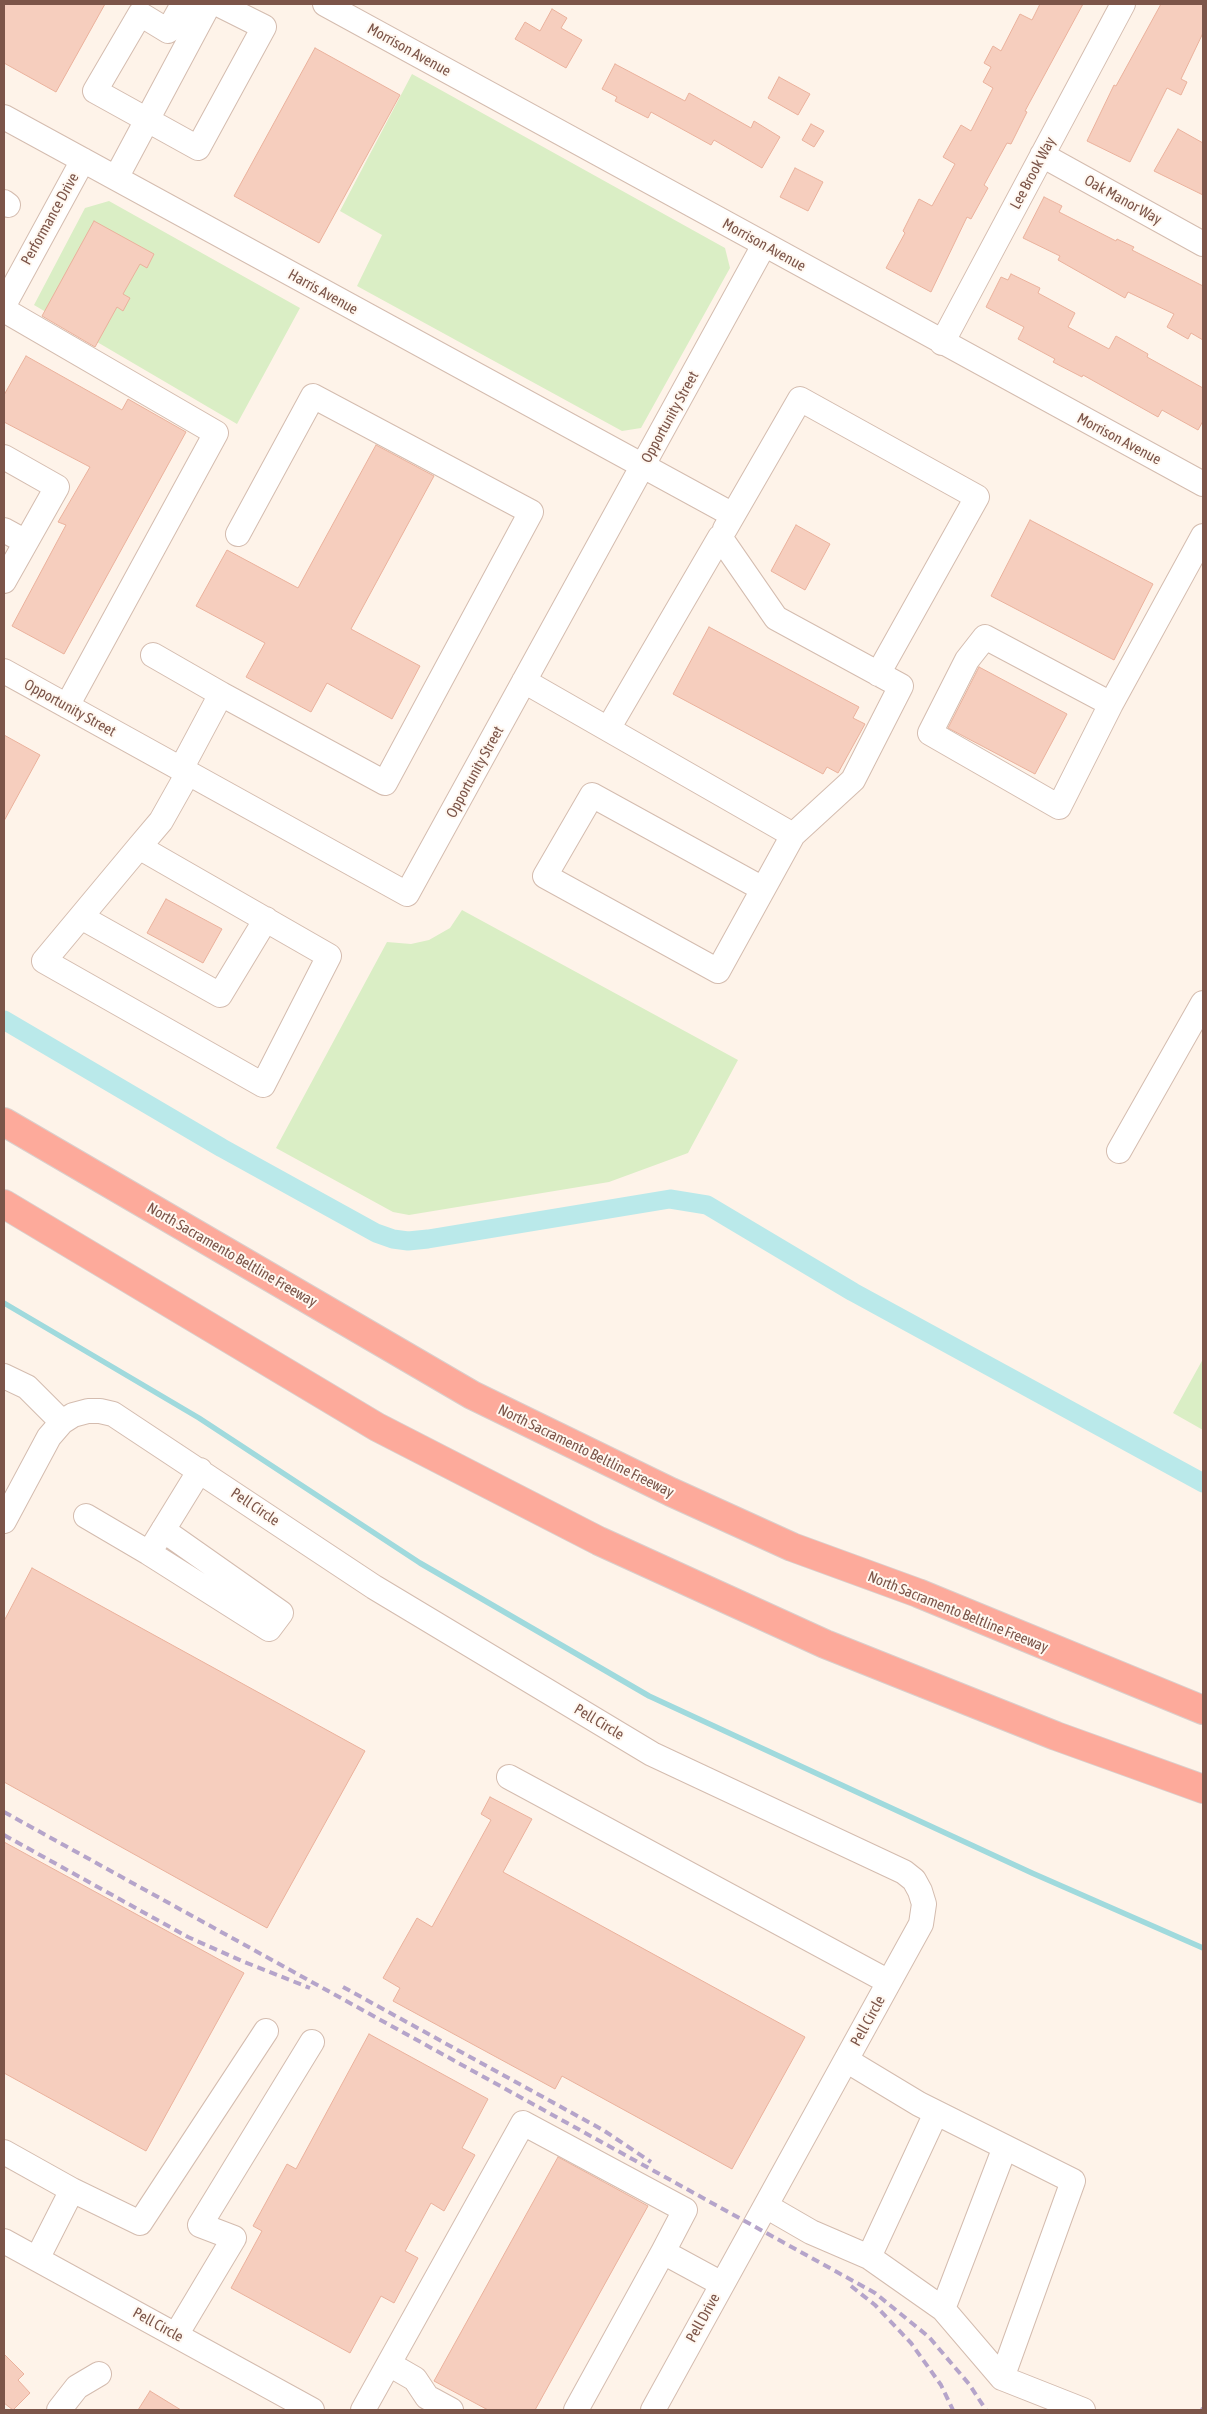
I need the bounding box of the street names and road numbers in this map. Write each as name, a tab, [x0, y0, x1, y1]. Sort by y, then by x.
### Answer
street label: Morrison Avenue	[364, 20, 454, 80]
street label: Lee Brook Way	[1006, 134, 1060, 212]
street label: Performance Drive	[17, 170, 83, 268]
street label: Oak Manor Way	[1081, 171, 1165, 229]
street label: Morrison Avenue	[719, 215, 809, 275]
street label: Harris Avenue	[285, 265, 361, 319]
street label: Opportunity Street	[637, 368, 703, 466]
street label: Morrison Avenue	[1074, 409, 1164, 469]
street label: Opportunity Street	[21, 675, 119, 741]
street label: Opportunity Street	[442, 723, 508, 821]
street label: North Sacramento Beltline Freeway	[144, 1199, 320, 1311]
street label: North Sacramento Beltline Freeway	[495, 1401, 677, 1501]
street label: Pell Circle	[227, 1484, 283, 1530]
street label: North Sacramento Beltline Freeway	[865, 1567, 1051, 1657]
street label: Pell Circle	[571, 1700, 627, 1744]
street label: Pell Circle	[847, 1993, 889, 2049]
street label: Pell Drive	[682, 2290, 724, 2346]
street label: Pell Circle	[130, 2304, 186, 2346]

